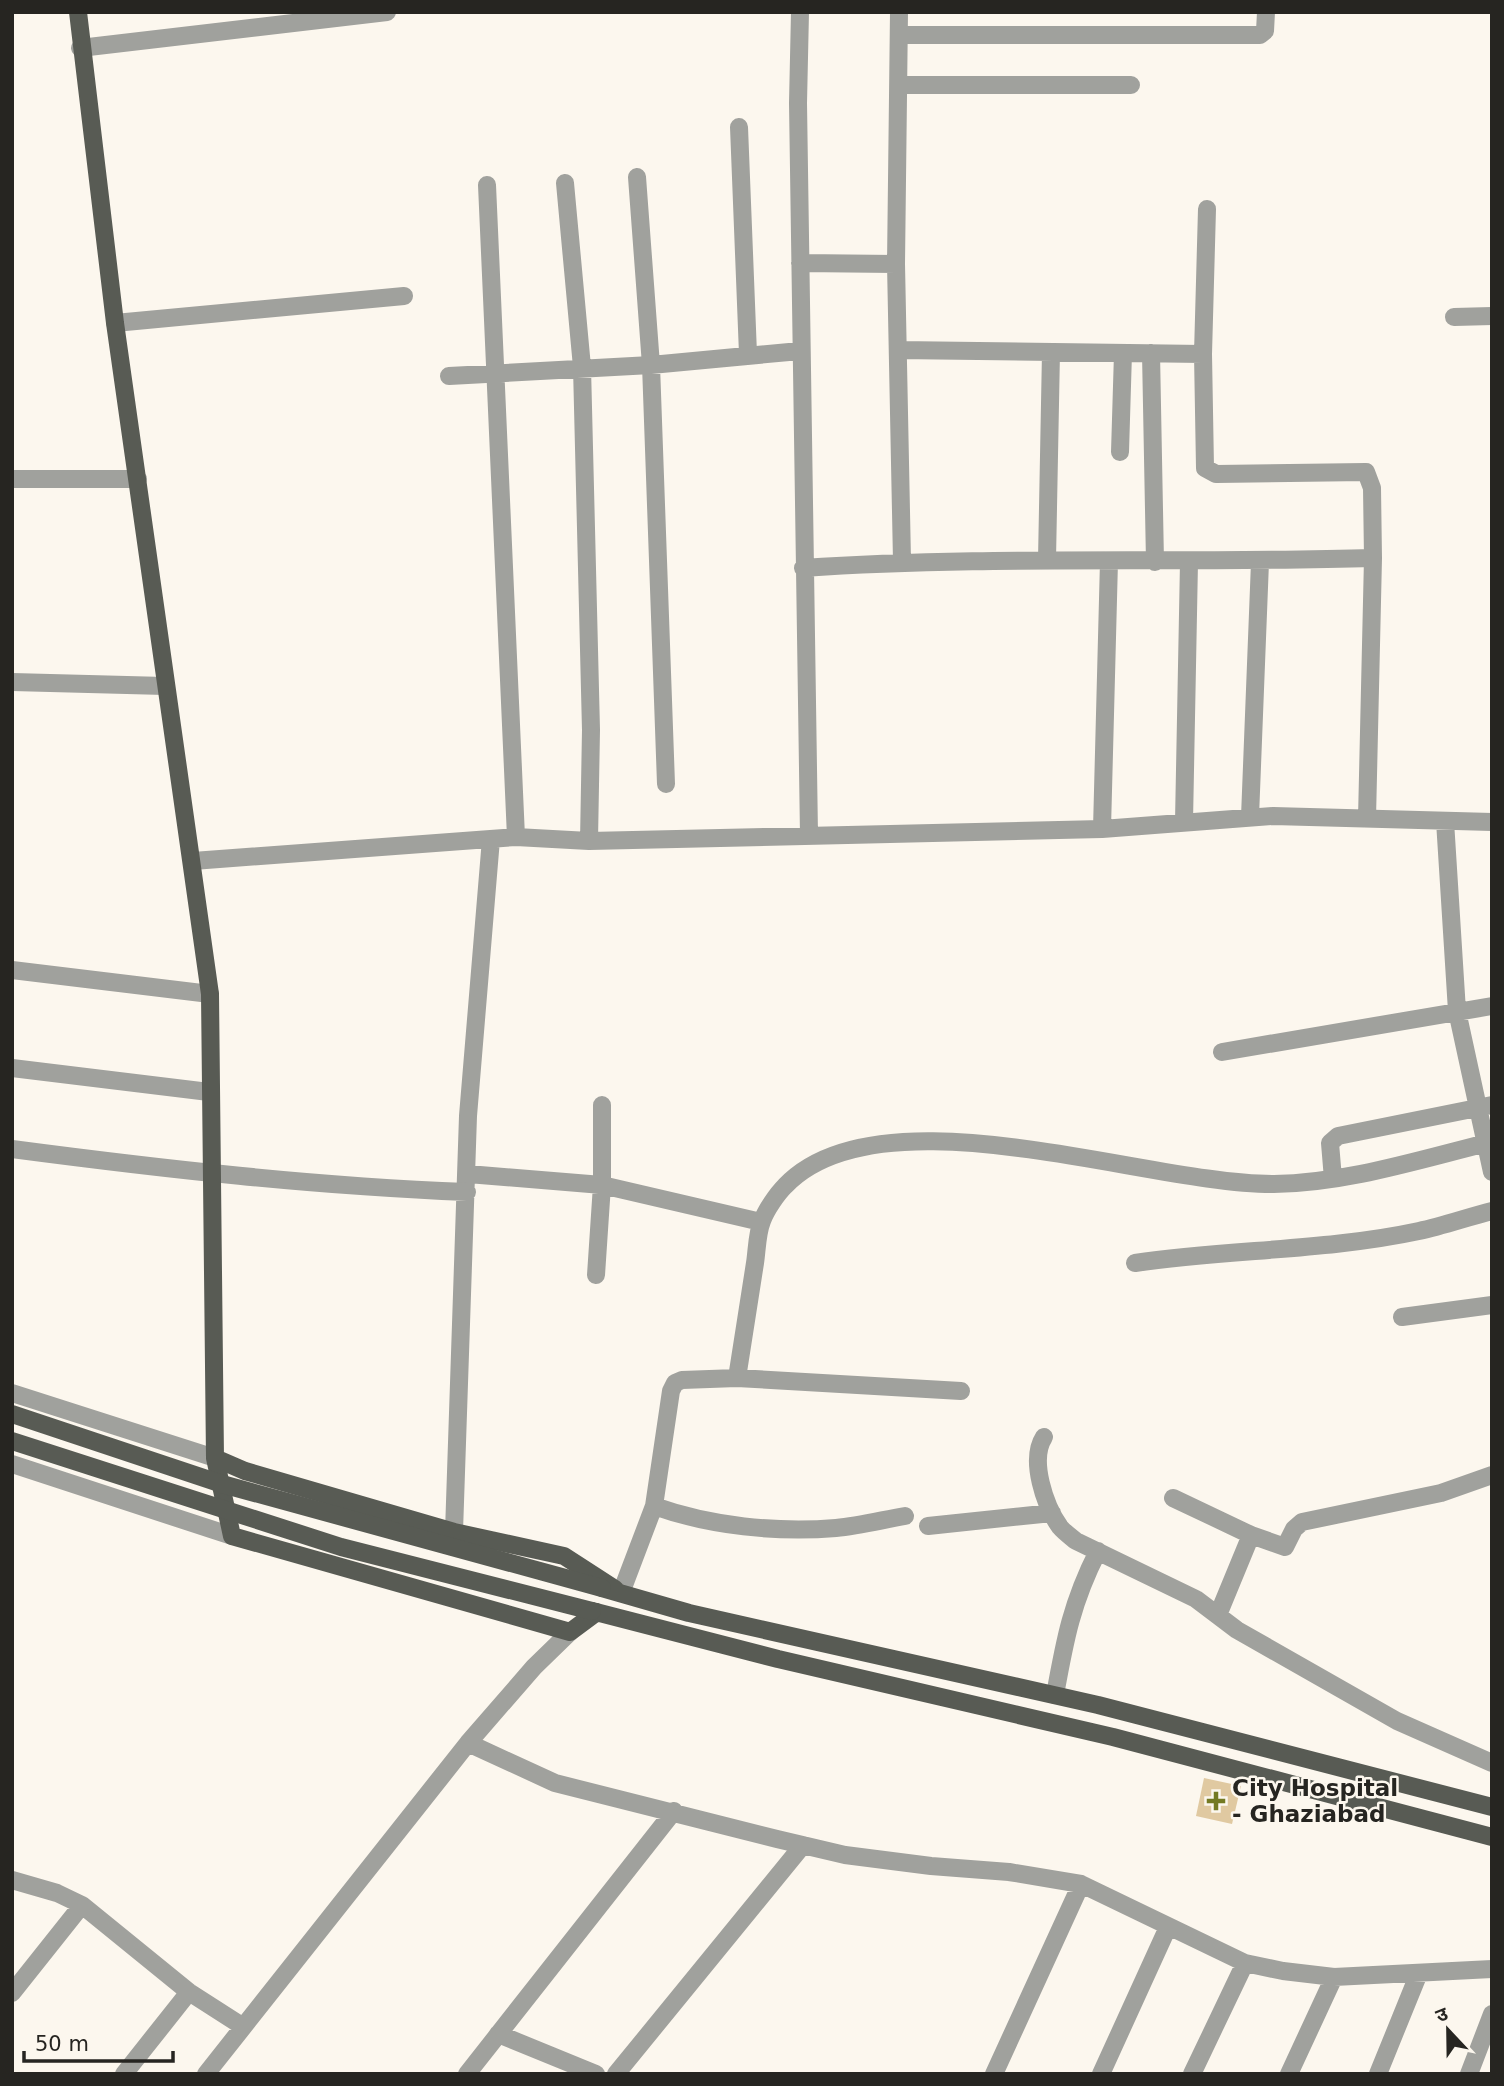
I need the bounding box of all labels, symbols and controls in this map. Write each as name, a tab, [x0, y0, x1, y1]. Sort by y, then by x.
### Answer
place label: City Hospital - Ghaziabad	[1232, 1775, 1398, 1827]
marker: City Hospital - Ghaziabad	[1206, 1791, 1226, 1811]
north arrow	[1413, 1995, 1483, 2065]
text: उ	[1432, 2002, 1452, 2027]
scale bar	[24, 2020, 173, 2064]
text: 50 m	[35, 2032, 89, 2056]

